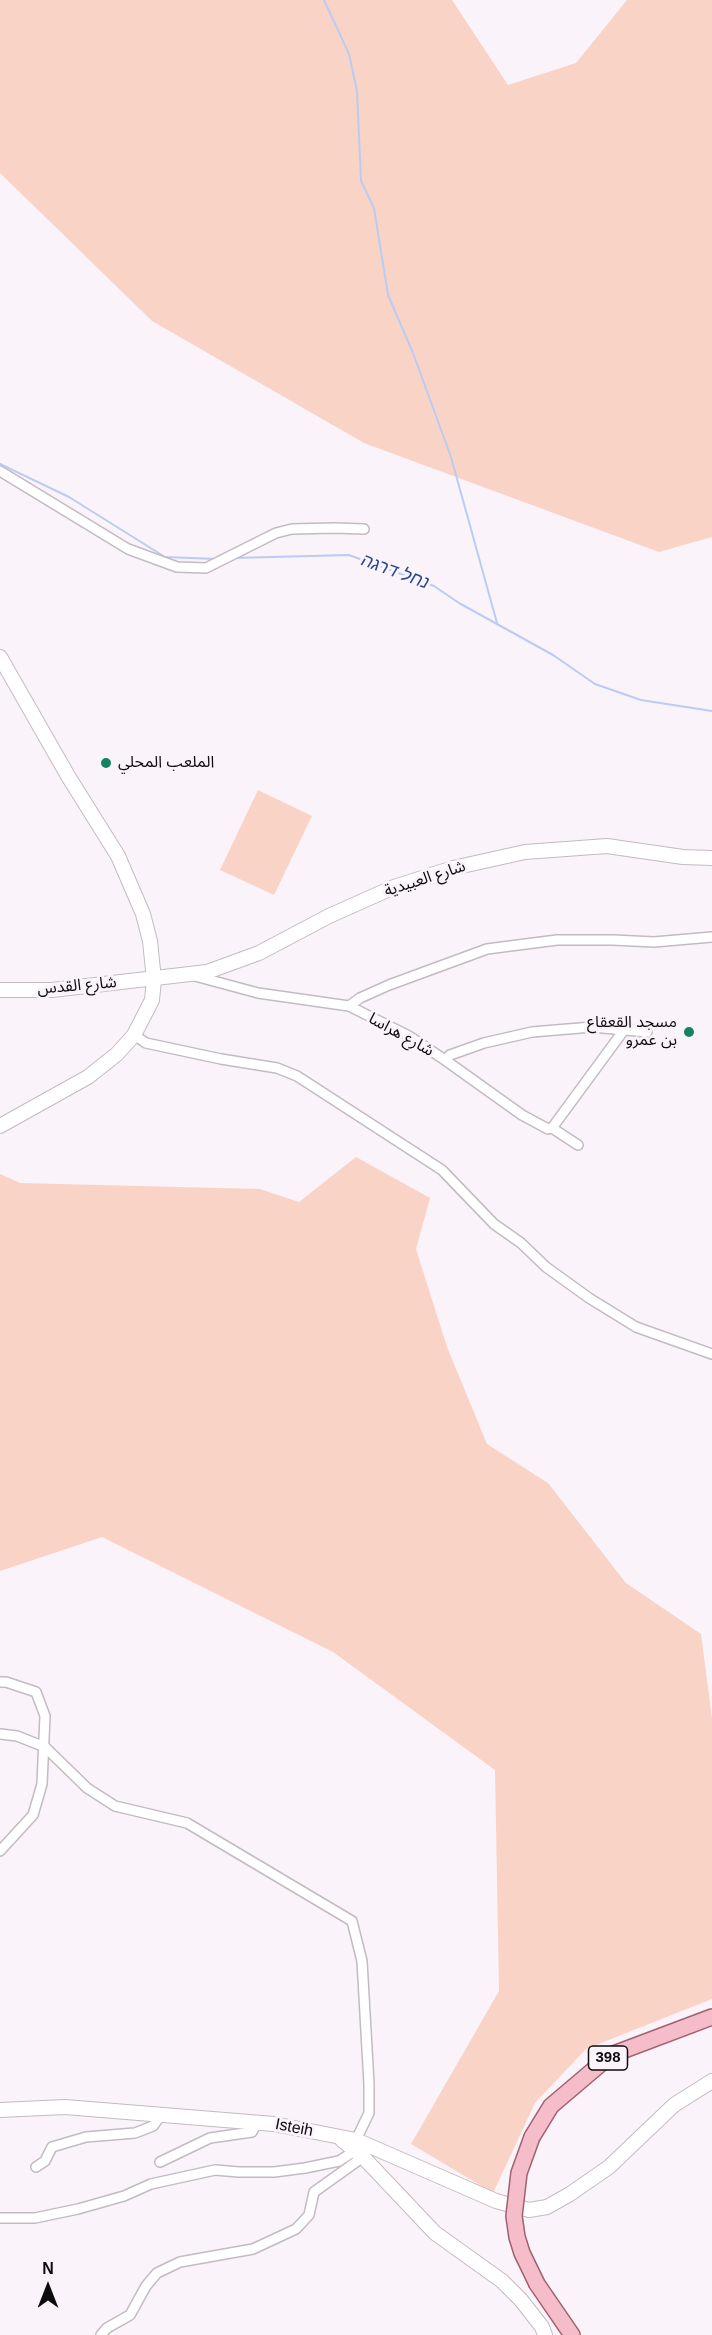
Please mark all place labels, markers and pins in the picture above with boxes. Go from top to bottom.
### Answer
place label: الملعب المحلي [118,753,214,773]
marker: الملعب المحلي [99,756,113,770]
place label: مسجد القعقاع بن عمرو [587,1013,677,1051]
marker: مسجد القعقاع بن عمرو [682,1025,696,1039]

